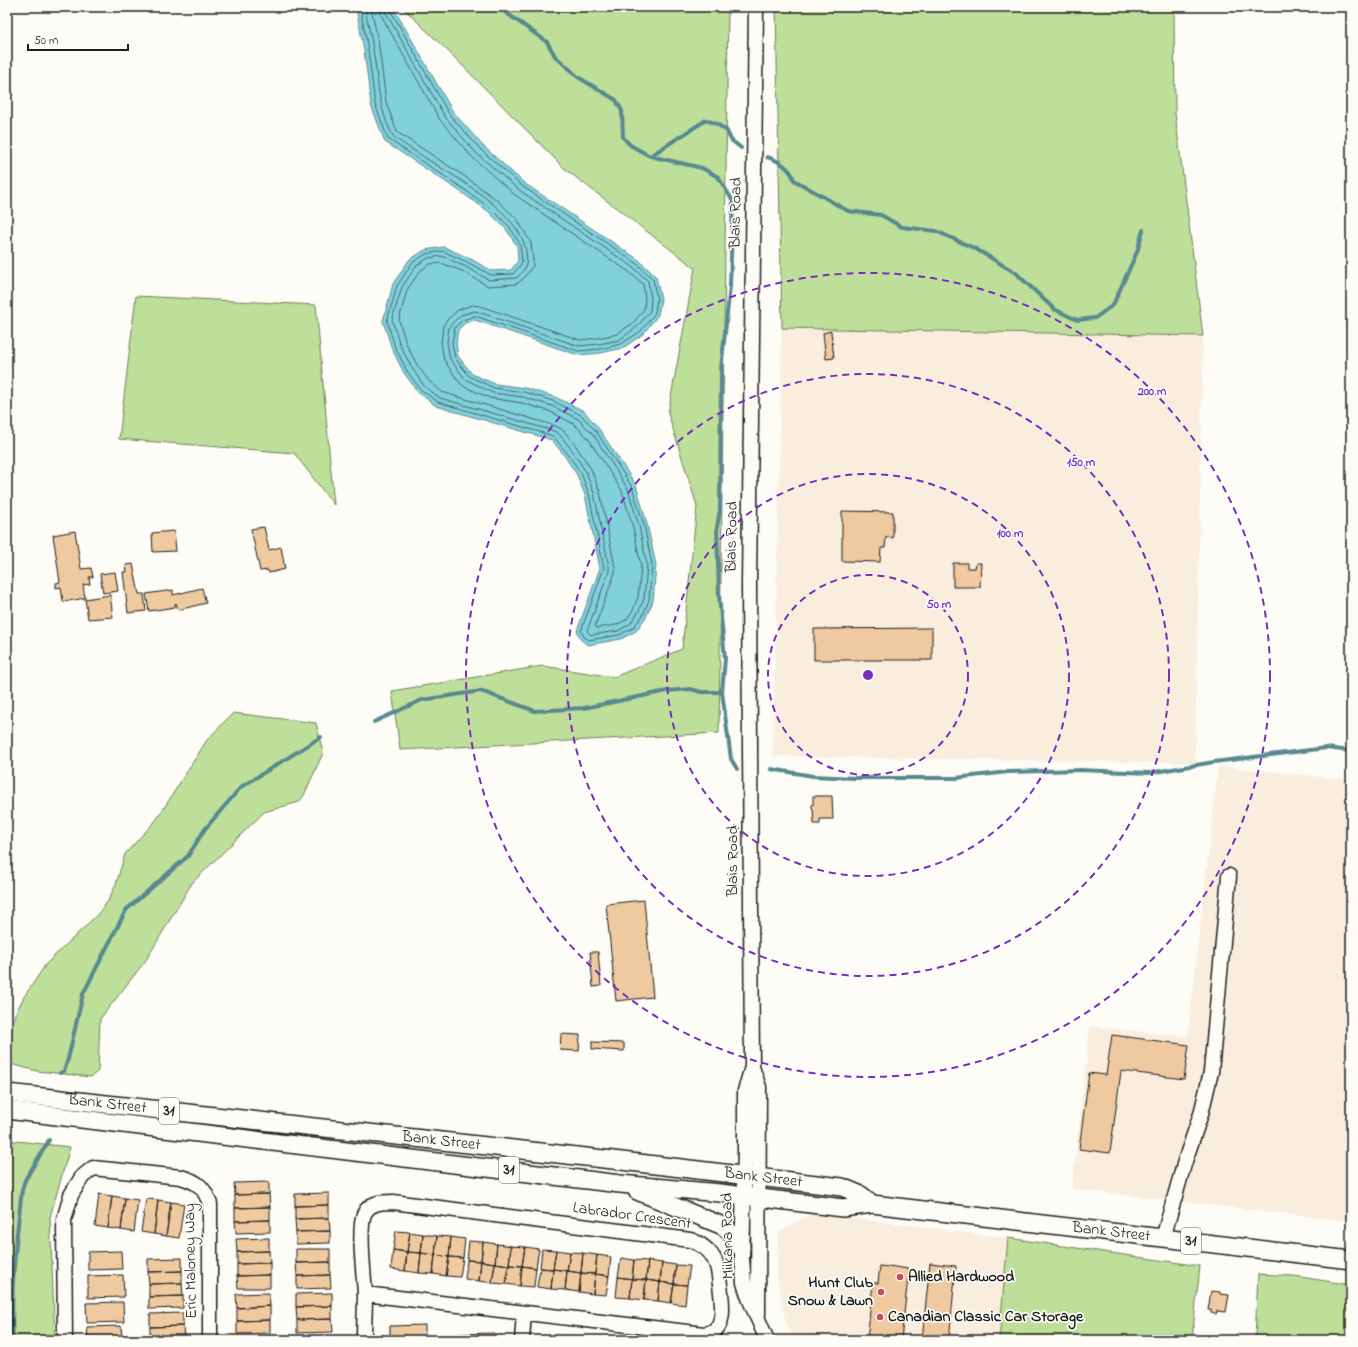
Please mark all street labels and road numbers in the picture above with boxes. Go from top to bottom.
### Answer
street label: Blais Road [723,177,749,250]
street label: Blais Road [719,501,745,574]
street label: Blais Road [721,826,745,897]
street label: Bank Street [66,1088,148,1120]
road number: 31 [159,1098,179,1124]
street label: Bank Street [400,1125,482,1157]
road number: 31 [499,1157,519,1183]
street label: Bank Street [722,1161,804,1194]
street label: Miikana Road [715,1193,741,1279]
street label: Labrador Crescent [571,1196,693,1236]
street label: Eric Maloney Way [178,1203,204,1319]
street label: Bank Street [1070,1215,1152,1249]
road number: 31 [1181,1228,1201,1254]

